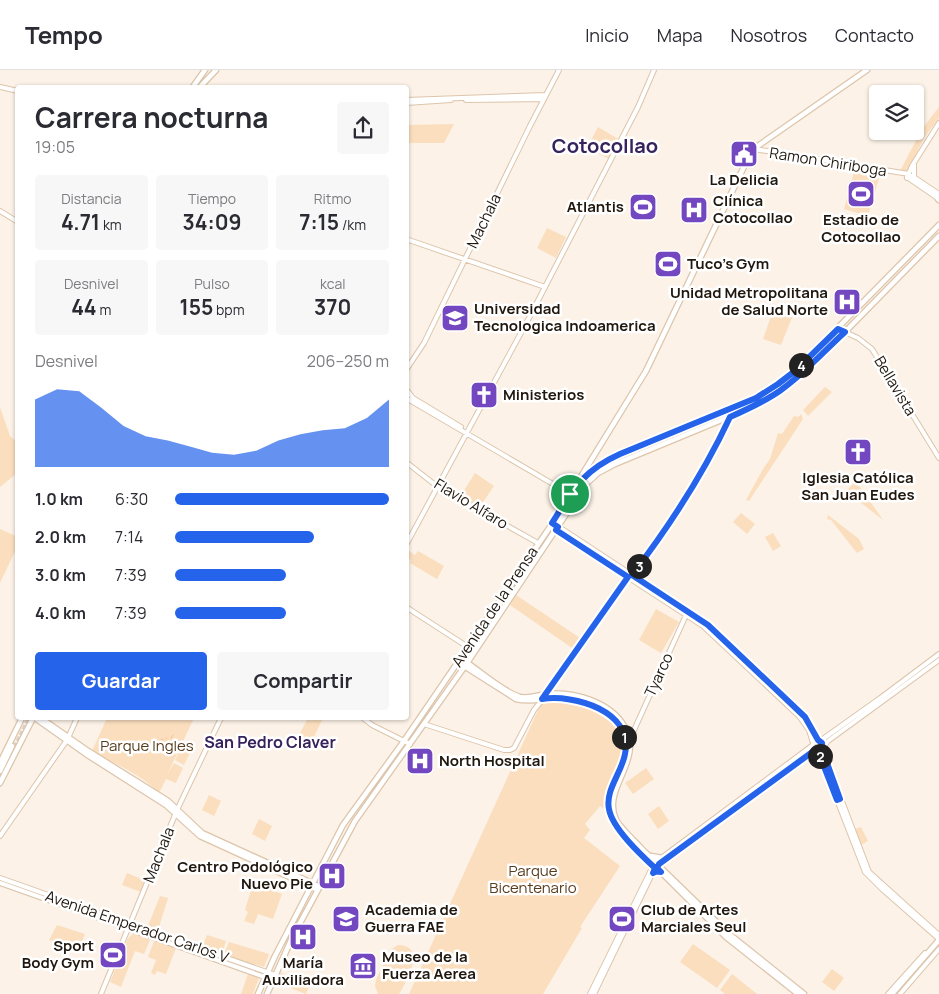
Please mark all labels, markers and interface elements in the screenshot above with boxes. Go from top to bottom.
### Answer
text: Tempo [25,18,103,51]
text: Inicio [585,23,629,47]
text: Mapa [657,23,703,47]
text: Nosotros [731,23,807,47]
text: Contacto [835,23,914,47]
map controls [869,85,924,140]
button: layers [869,85,924,140]
text: Carrera nocturna [35,98,268,136]
button: share [337,102,389,154]
district label: Cotocollao [552,132,658,159]
text: 19:05 [35,136,75,158]
public building icon: La Delicia [729,139,759,169]
street label: Ramon Chiriboga [768,142,888,181]
place label: La Delicia [710,169,778,190]
sports icon: Estadio de Cotocollao [846,179,876,209]
text: Distancia [61,189,121,208]
text: Tiempo [188,189,236,208]
text: Ritmo [314,189,352,208]
street label: Machala [461,190,506,252]
place label: Clínica Cotocollao [713,190,793,228]
sports icon: Atlantis [628,192,658,222]
hospital icon: Clínica Cotocollao [679,195,709,225]
place label: Atlantis [567,196,624,217]
text: 4.71 [61,208,100,236]
text: 34:09 [182,208,242,236]
text: 7:15 [299,208,339,236]
place label: Estadio de Cotocollao [821,209,901,247]
text: km [100,215,122,234]
text: /km [339,215,366,234]
sports icon: Tuco's Gym [653,249,683,279]
place label: Tuco's Gym [687,253,769,274]
text: Desnivel [64,274,119,293]
text: Pulso [194,274,230,293]
text: kcal [320,274,345,293]
place label: Unidad Metropolitana de Salud Norte [670,282,828,320]
hospital icon: Unidad Metropolitana de Salud Norte [832,287,862,317]
text: 44 [71,293,97,321]
text: 155 [179,293,213,321]
text: 370 [314,293,351,321]
place label: Universidad Tecnologica Indoamerica [474,298,656,336]
text: m [97,300,111,319]
text: bpm [213,300,245,319]
school or university icon: Universidad Tecnologica Indoamerica [440,303,470,333]
text: Desnivel [35,350,98,372]
text: 206–250 m [307,350,389,372]
pin: 4 [788,352,814,378]
street label: Bellavista [869,352,922,420]
text: 4 [797,356,806,375]
church icon: Ministerios [469,380,499,410]
place label: Ministerios [503,384,584,405]
church icon: Iglesia Católica San Juan Eudes [843,437,873,467]
place label: Iglesia Católica San Juan Eudes [801,467,915,505]
street label: Flavio Alfaro [430,473,512,534]
pin [549,473,591,515]
icon: arrive [556,480,584,508]
text: 1.0 km [35,488,83,510]
text: 6:30 [115,488,148,510]
text: 2.0 km [35,526,86,548]
text: 7:14 [115,526,144,548]
street label: Avenida de la Prensa [446,542,543,671]
pin: 3 [626,554,652,578]
text: 3 [635,557,644,576]
text: 3.0 km [35,564,86,586]
text: 7:39 [115,564,147,586]
text: 4.0 km [35,602,86,624]
text: 7:39 [115,602,147,624]
street label: Tyarco [639,649,678,700]
button: Guardar [35,652,207,710]
button: Compartir [217,652,389,710]
pin: 1 [612,724,636,750]
text: 1 [621,728,628,747]
district label: San Pedro Claver [204,731,336,753]
park label: Parque Ingles [100,735,194,756]
pin: 2 [808,744,832,768]
hospital icon: North Hospital [405,746,435,776]
text: 2 [816,747,825,766]
place label: North Hospital [439,750,545,771]
street label: Machala [138,824,179,886]
place label: Centro Podológico Nuevo Pie [177,856,313,894]
park label: Parque Bicentenario [489,860,577,898]
hospital icon: Centro Podológico Nuevo Pie [317,861,347,891]
street label: Avenida Emperador Carlos V [43,885,232,968]
place label: Academia de Guerra FAE [365,899,458,937]
place label: Club de Artes Marciales Seul [641,899,746,937]
school or university icon: Academia de Guerra FAE [331,904,361,934]
sports icon: Club de Artes Marciales Seul [607,904,637,934]
hospital icon: María Auxiliadora [288,922,318,952]
place label: Sport Body Gym [22,935,94,973]
sports icon: Sport Body Gym [98,940,128,970]
place label: Museo de la Fuerza Aerea [382,946,476,984]
museum icon: Museo de la Fuerza Aerea [348,951,378,981]
place label: María Auxiliadora [262,952,344,990]

